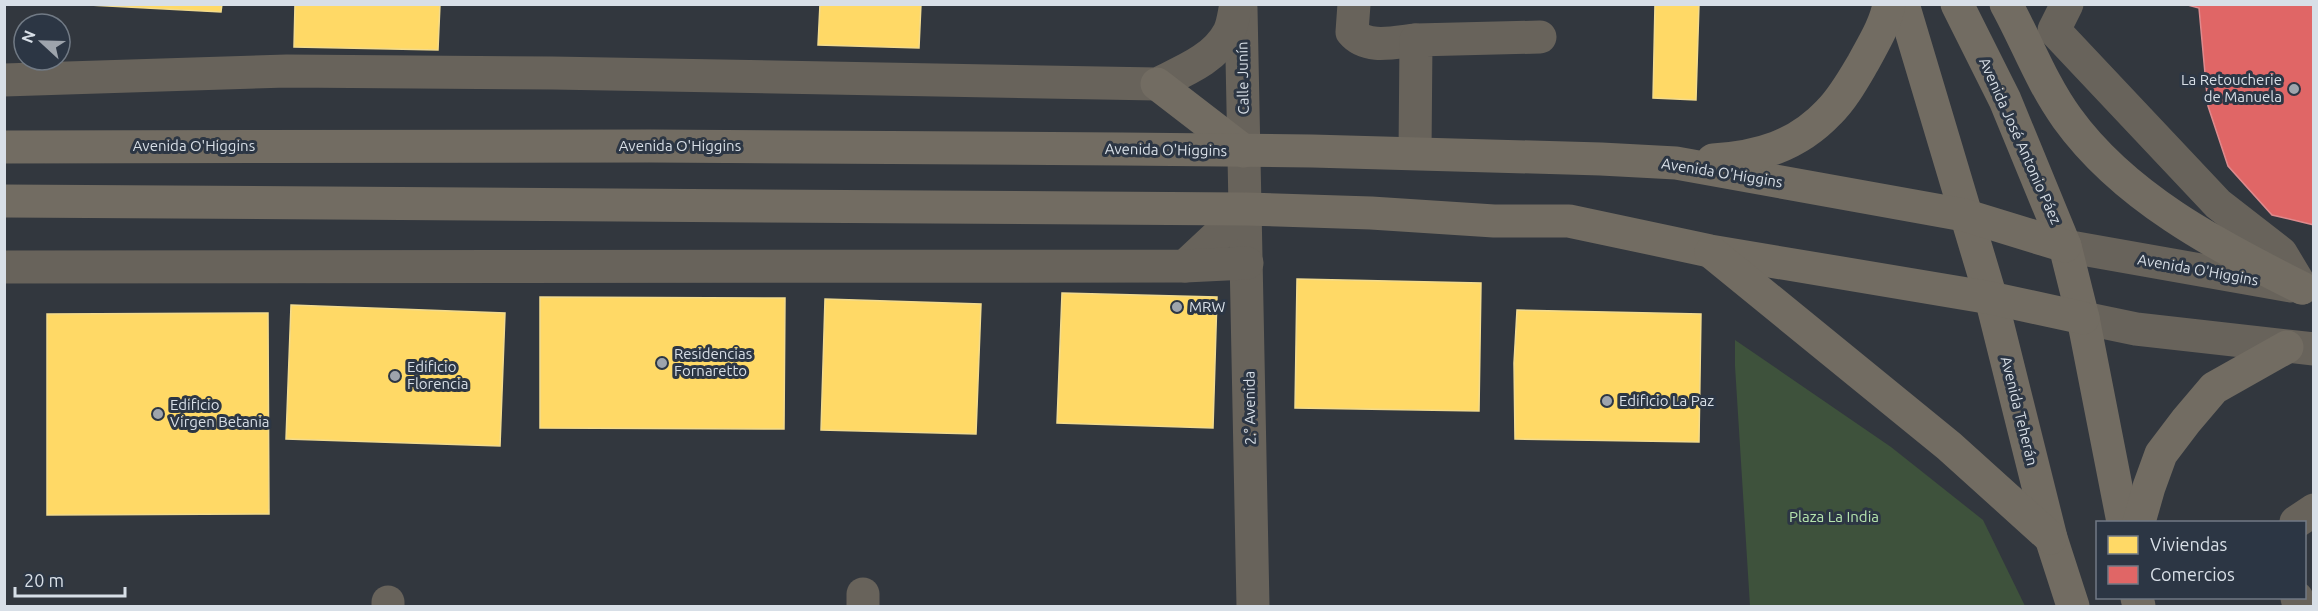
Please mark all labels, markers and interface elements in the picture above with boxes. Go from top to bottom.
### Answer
north arrow [12,12,72,72]
text: N [18,27,39,45]
street label: Calle Junín [1233,41,1252,115]
street label: Avenida José Antonio Páez [1976,55,2065,227]
place label: La Retoucherie de Manuela [2181,71,2282,105]
marker: La Retoucherie de Manuela [2287,82,2301,96]
street label: Avenida O'Higgins [133,137,255,154]
street label: Avenida O'Higgins [619,137,741,154]
street label: Avenida O'Higgins [1105,140,1227,159]
street label: Avenida O'Higgins [1660,155,1784,190]
street label: Avenida O'Higgins [2136,251,2260,289]
place label: MRW [1189,298,1225,315]
marker: MRW [1170,300,1184,314]
place label: Residencias Fornaretto [674,345,752,379]
street label: Avenida Teherán [1998,355,2041,467]
marker: Residencias Fornaretto [655,356,669,370]
place label: Edificio Florencia [407,358,468,392]
marker: Edificio Florencia [388,369,402,383]
street label: 2.° Avenida [1240,371,1259,445]
place label: Edificio La Paz [1619,392,1714,409]
marker: Edificio La Paz [1600,394,1614,408]
place label: Edificio Virgen Betania [170,396,270,430]
marker: Edificio Virgen Betania [151,407,165,421]
park label: Plaza La India [1789,508,1879,525]
legend [2096,521,2306,599]
text: Viviendas [2150,534,2227,554]
scale bar [15,560,124,598]
text: Comercios [2150,564,2235,584]
text: 20 m [24,570,64,590]

